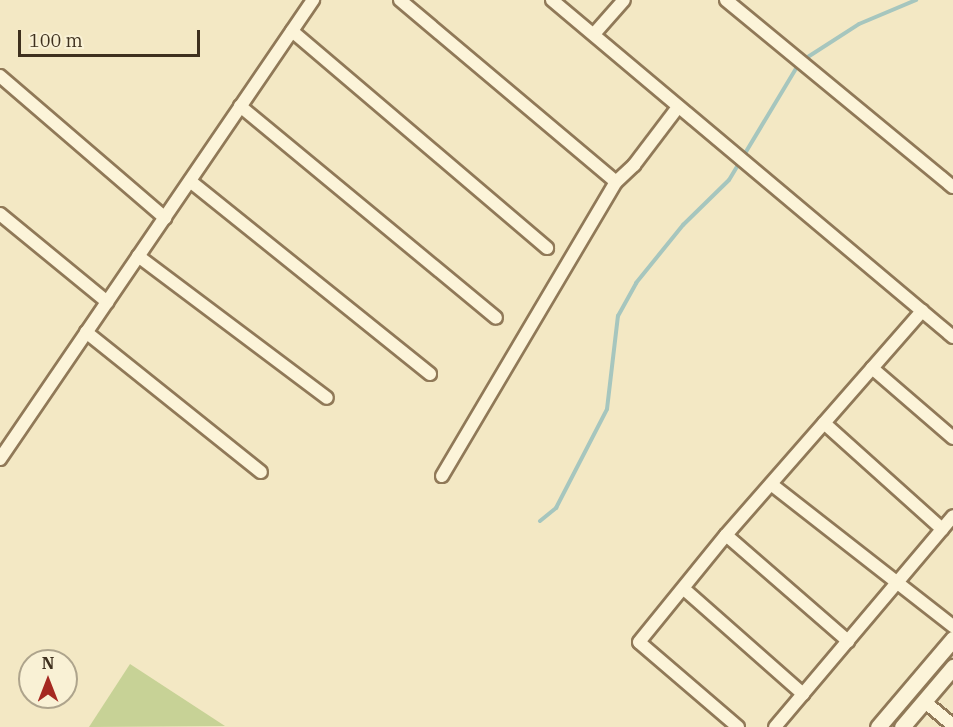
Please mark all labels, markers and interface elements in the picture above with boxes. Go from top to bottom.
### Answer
scale bar [21,18,202,56]
text: 100 m [29,29,83,52]
north arrow [18,649,78,709]
text: N [42,653,54,673]

